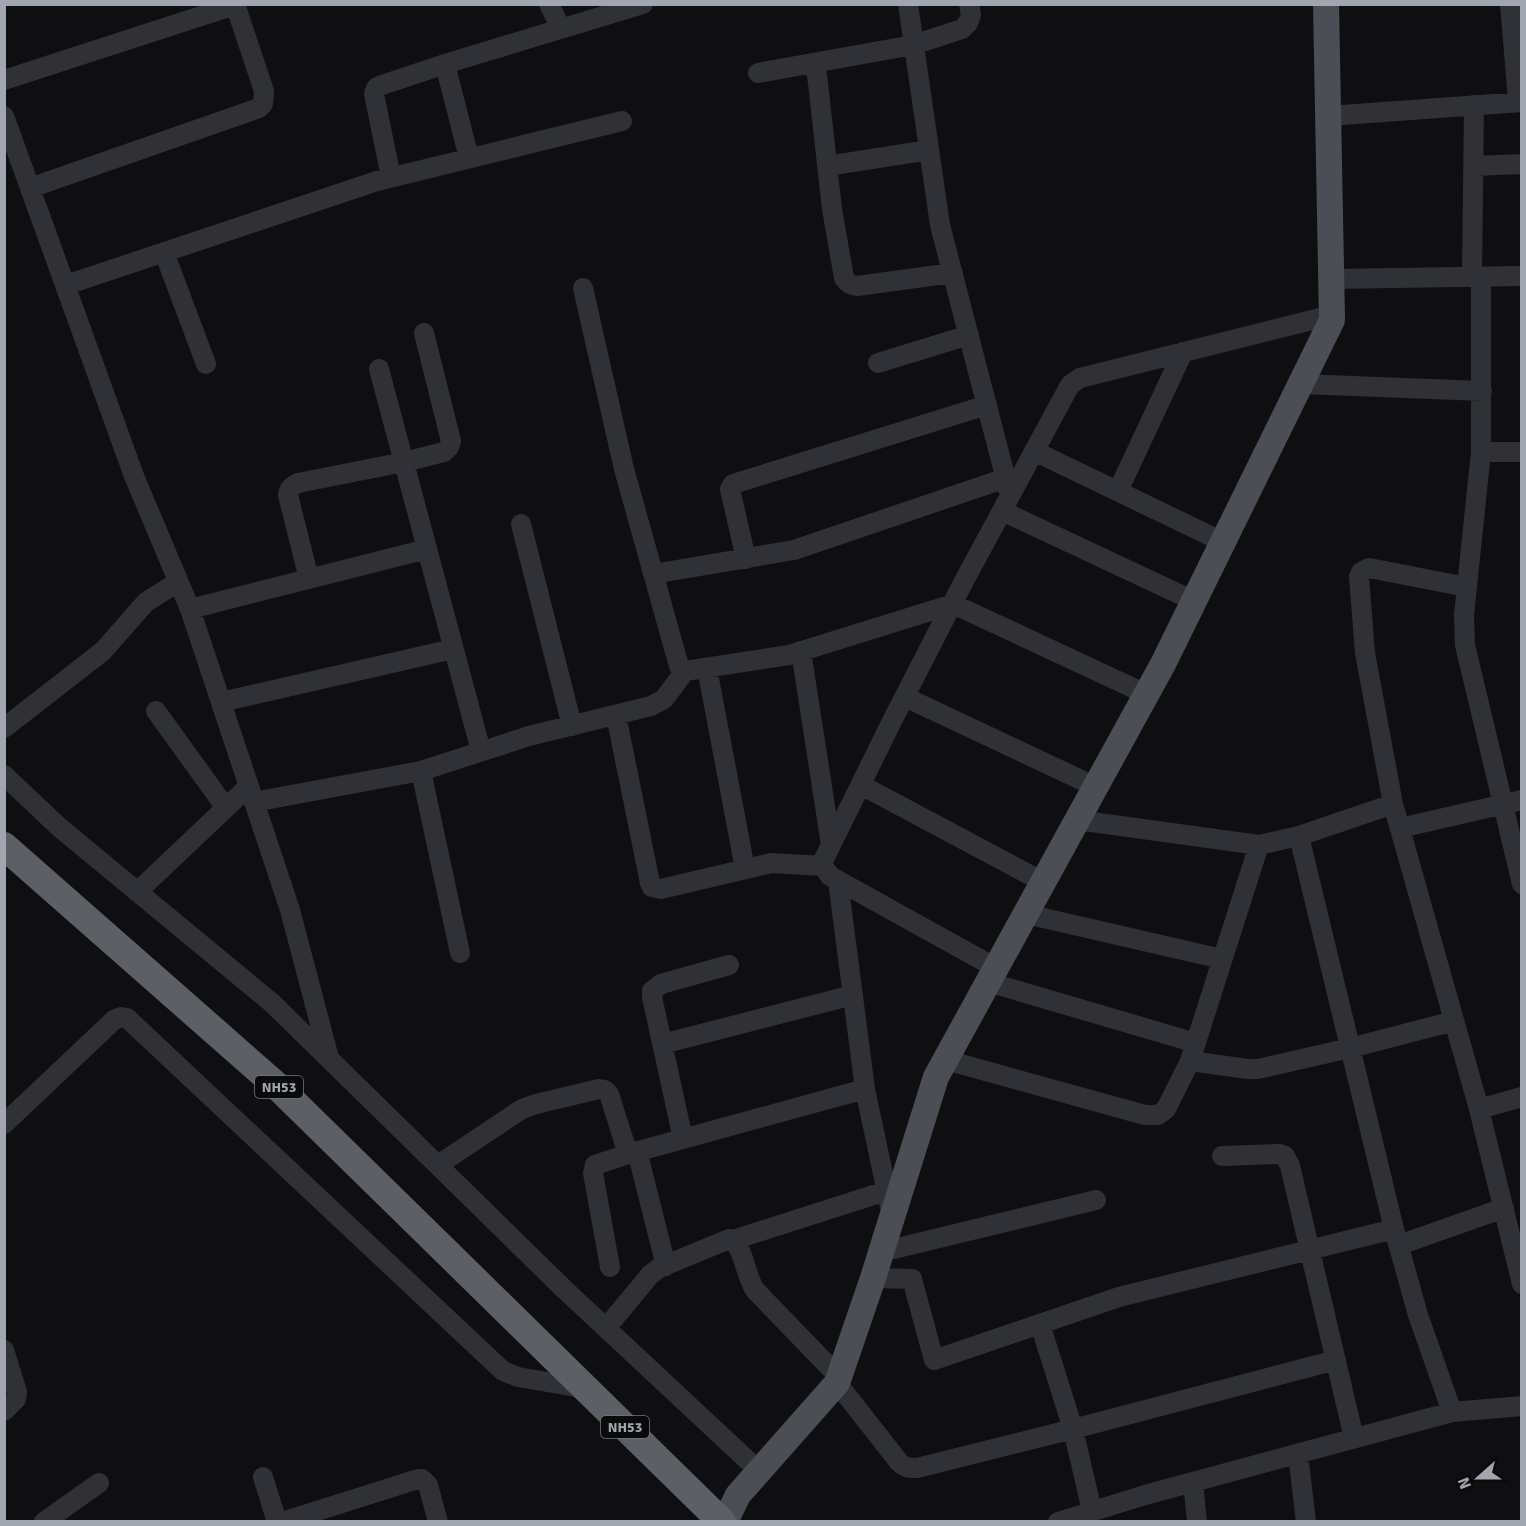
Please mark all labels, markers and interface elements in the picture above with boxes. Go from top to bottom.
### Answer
road number: NH53 [255,1076,303,1098]
road number: NH53 [601,1416,649,1438]
north arrow [1448,1448,1508,1508]
text: N [1454,1474,1476,1492]

